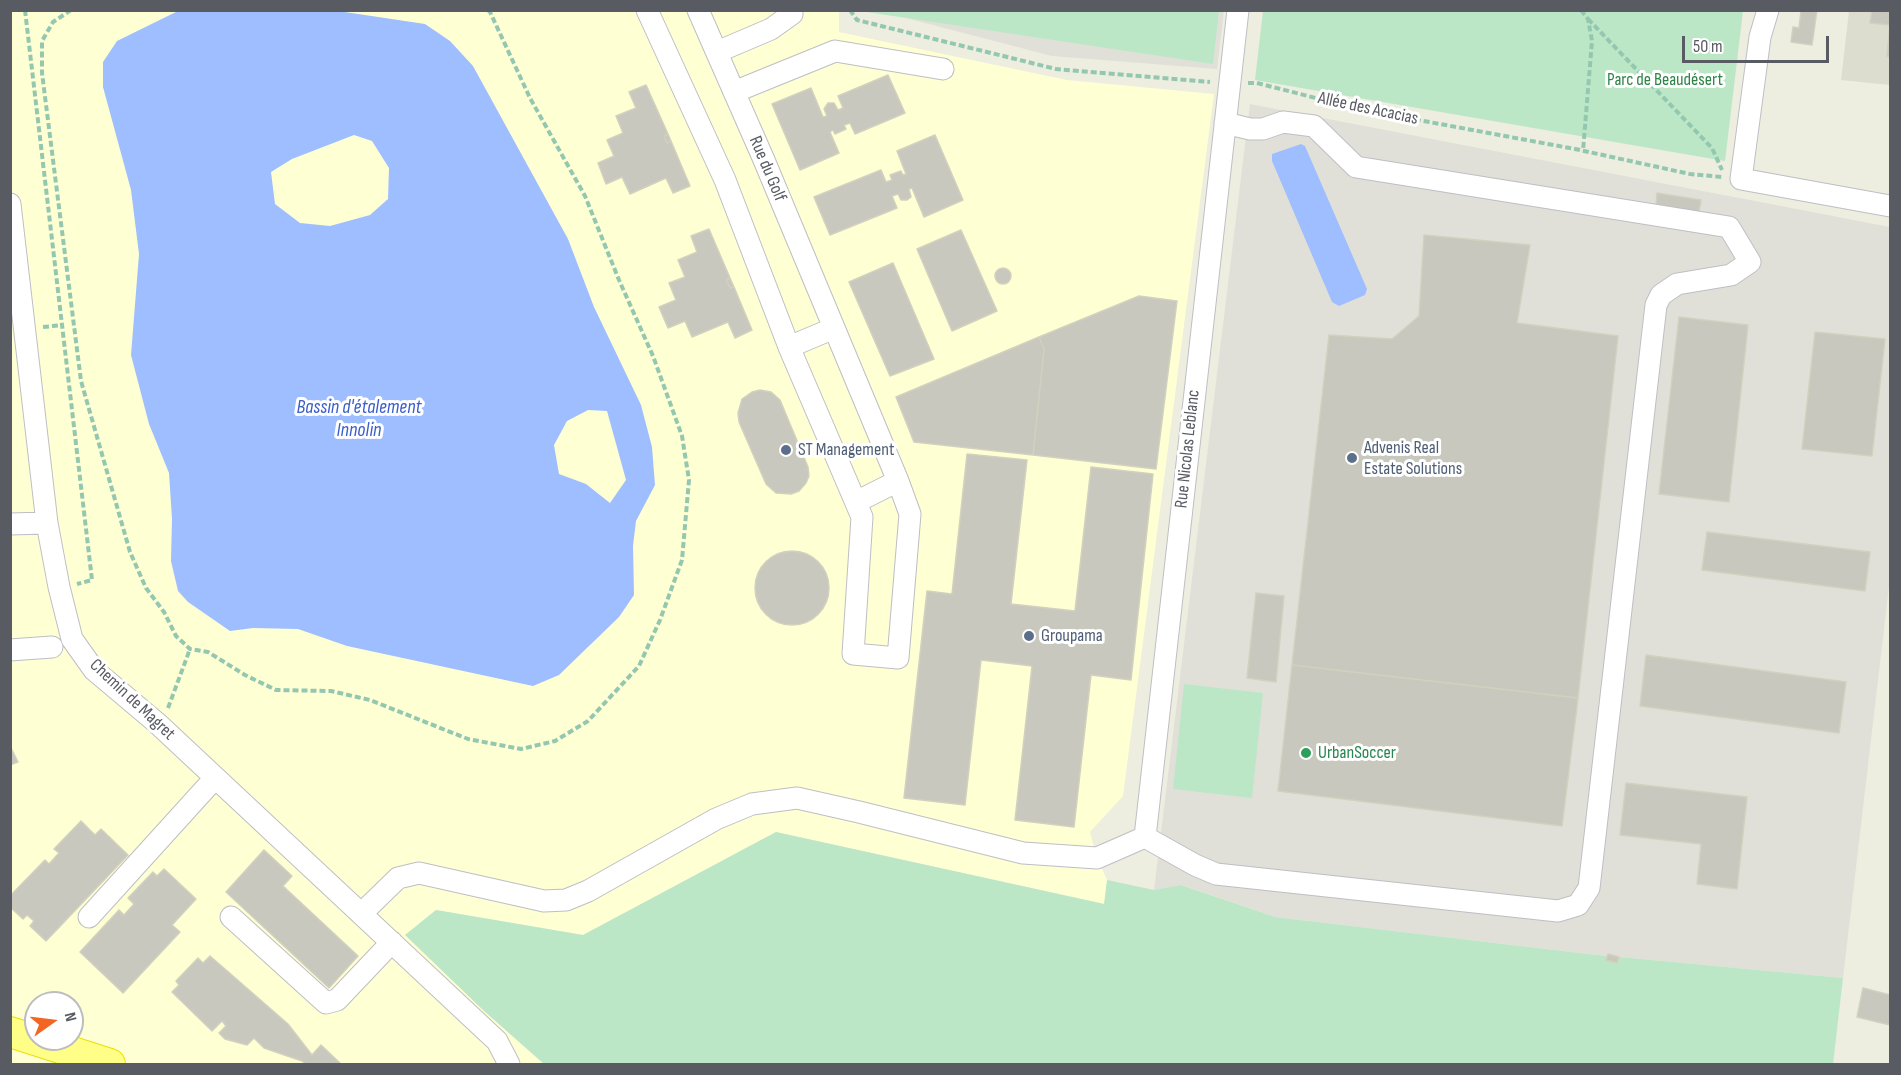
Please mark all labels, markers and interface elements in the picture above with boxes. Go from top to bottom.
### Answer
scale bar [1685,24,1832,62]
text: 50 m [1693,36,1723,57]
park label: Parc de Beaudésert [1607,69,1723,91]
street label: Allée des Acacias [1316,88,1420,130]
street label: Rue du Golf [744,133,790,205]
street label: Rue Nicolas Leblanc [1171,389,1205,509]
water label: Bassin d'étalement Innolin [296,396,422,443]
place label: Advenis Real Estate Solutions [1364,437,1462,480]
place label: ST Management [798,439,894,461]
marker: ST Management [779,443,793,457]
marker: Advenis Real Estate Solutions [1345,451,1359,465]
place label: Groupama [1041,625,1103,647]
marker: Groupama [1022,629,1036,643]
street label: Chemin de Magret [85,655,179,745]
place label: UrbanSoccer [1318,742,1396,764]
marker: UrbanSoccer [1299,746,1313,760]
north arrow [24,991,84,1051]
text: N [60,1011,80,1023]

